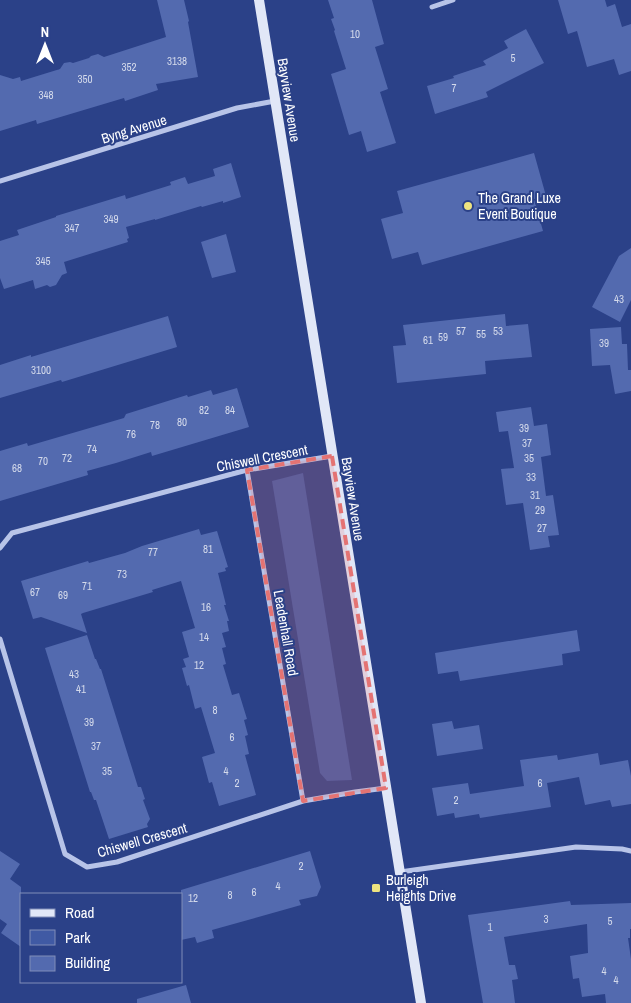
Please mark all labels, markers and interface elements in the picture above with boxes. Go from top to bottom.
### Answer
north arrow [20,20,70,70]
text: N [41,23,49,41]
house number: 10 [350,27,360,41]
house number: 5 [510,51,516,65]
house number: 3138 [167,54,187,68]
street label: Bayview Avenue [273,57,305,143]
house number: 352 [121,60,137,74]
house number: 350 [77,72,93,86]
house number: 7 [451,81,457,95]
house number: 348 [38,88,54,102]
street label: Byng Avenue [99,111,169,147]
place label: The Grand Luxe Event Boutique [478,189,561,223]
marker: The Grand Luxe Event Boutique [462,200,474,212]
house number: 349 [103,212,119,226]
house number: 347 [64,221,80,235]
house number: 345 [35,254,51,268]
house number: 43 [614,292,624,306]
house number: 57 [456,324,466,338]
house number: 53 [493,324,503,338]
house number: 55 [476,327,486,341]
house number: 59 [438,330,448,344]
house number: 61 [423,333,433,347]
house number: 39 [599,336,609,350]
house number: 3100 [31,363,51,377]
house number: 82 [199,403,209,417]
house number: 84 [225,403,235,417]
house number: 80 [177,415,187,429]
house number: 78 [150,418,160,432]
house number: 39 [519,421,529,435]
house number: 76 [126,427,136,441]
house number: 37 [522,436,532,450]
street label: Chiswell Crescent [215,440,309,476]
house number: 74 [87,442,97,456]
house number: 72 [62,451,72,465]
house number: 35 [524,451,534,465]
house number: 70 [38,454,48,468]
street label: Bayview Avenue [337,456,369,542]
house number: 68 [12,461,22,475]
house number: 33 [526,470,536,484]
house number: 31 [530,488,540,502]
house number: 29 [535,503,545,517]
house number: 27 [537,521,547,535]
house number: 81 [203,542,213,556]
house number: 77 [148,545,158,559]
house number: 73 [117,567,127,581]
house number: 71 [82,579,92,593]
house number: 67 [30,585,40,599]
house number: 69 [58,588,68,602]
street label: Leadenhall Road [270,589,302,677]
house number: 16 [201,600,211,614]
house number: 14 [199,630,209,644]
house number: 12 [194,658,204,672]
house number: 43 [69,667,79,681]
house number: 41 [76,682,86,696]
house number: 8 [212,703,218,717]
house number: 39 [84,715,94,729]
house number: 6 [229,730,235,744]
house number: 37 [91,739,101,753]
house number: 35 [102,764,112,778]
house number: 4 [223,764,229,778]
house number: 2 [234,776,240,790]
house number: 6 [537,776,543,790]
house number: 2 [453,793,459,807]
street label: Chiswell Crescent [95,819,189,861]
house number: 2 [298,859,304,873]
place label: Burleigh Heights Drive [386,871,456,905]
house number: 4 [275,879,281,893]
marker: Burleigh Heights Drive [370,882,382,894]
house number: 6 [251,885,257,899]
house number: 8 [227,888,233,902]
house number: 12 [188,891,198,905]
legend [20,893,182,983]
text: Road [65,902,94,923]
house number: 3 [543,912,549,926]
house number: 5 [607,914,613,928]
house number: 1 [487,920,493,934]
text: Park [65,927,91,948]
text: Building [65,952,110,973]
house number: 4 [601,964,607,978]
house number: 4 [613,973,619,987]

